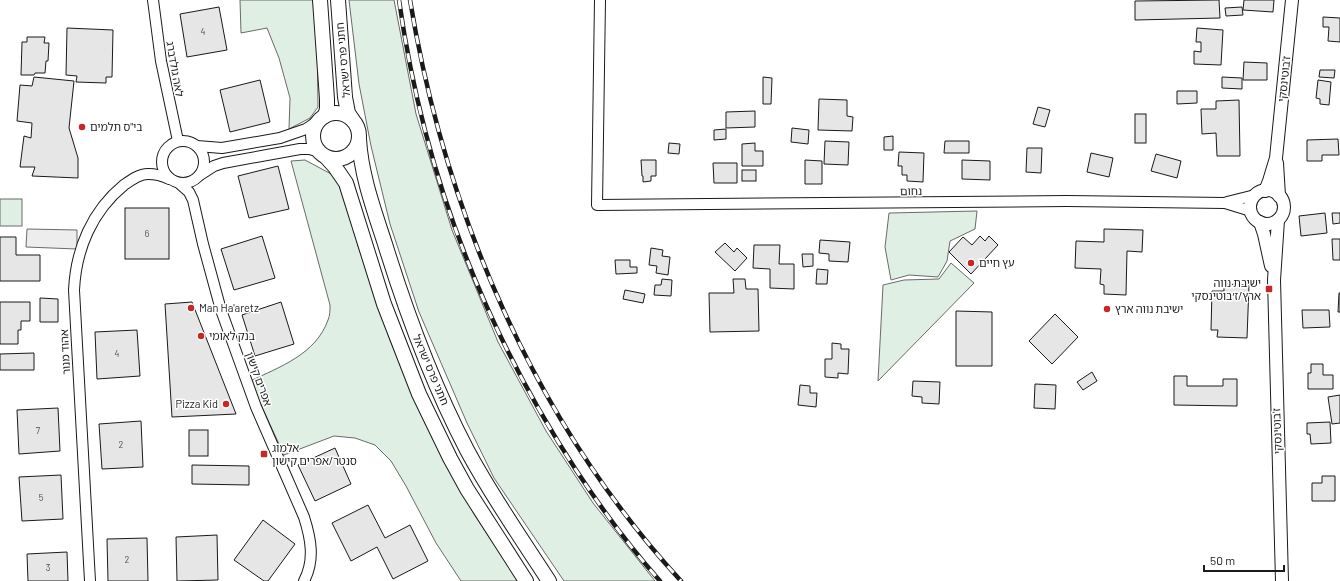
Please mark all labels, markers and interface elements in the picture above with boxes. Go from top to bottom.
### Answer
street label: חתני פרס ישראל [333,22,352,98]
house number: 4 [201,26,206,37]
street label: לאה גולדברג [164,40,187,98]
street label: ז'בוטינסקי [1275,55,1292,103]
place label: בי"ס תלמים [90,120,143,133]
marker: בי"ס תלמים [77,122,87,132]
street label: נחום [900,184,922,197]
house number: 6 [145,228,150,239]
place label: עץ חיים [979,256,1015,269]
marker: עץ חיים [966,258,976,268]
place label: ישיבת נווה ארץ/ז׳בוטינסקי [1191,276,1261,302]
marker: ישיבת נווה ארץ/ז׳בוטינסקי [1264,284,1274,294]
place label: Man Ha'aretz [199,301,259,314]
place label: ישיבת נווה ארץ [1115,302,1183,315]
marker: Man Ha'aretz [186,303,196,313]
marker: ישיבת נווה ארץ [1102,304,1112,314]
street label: אהוד מנור [57,329,72,375]
place label: בנק לאומי [209,329,255,342]
marker: בנק לאומי [196,331,206,341]
street label: חתני פרס ישראל [411,333,452,407]
house number: 4 [115,348,120,359]
street label: אפרים קישון [244,350,275,408]
place label: Pizza Kid [176,397,218,410]
marker: Pizza Kid [221,399,231,409]
street label: ז'בוטינסקי [1269,407,1284,454]
house number: 7 [36,425,41,436]
house number: 2 [119,439,124,450]
place label: אלמוג סנטר/אפרים קישון [272,441,357,467]
marker: אלמוג סנטר/אפרים קישון [259,449,269,459]
house number: 5 [39,492,44,503]
scale bar [1204,547,1284,573]
text: 50 m [1210,553,1235,567]
house number: 2 [125,554,130,565]
house number: 3 [46,562,51,573]

